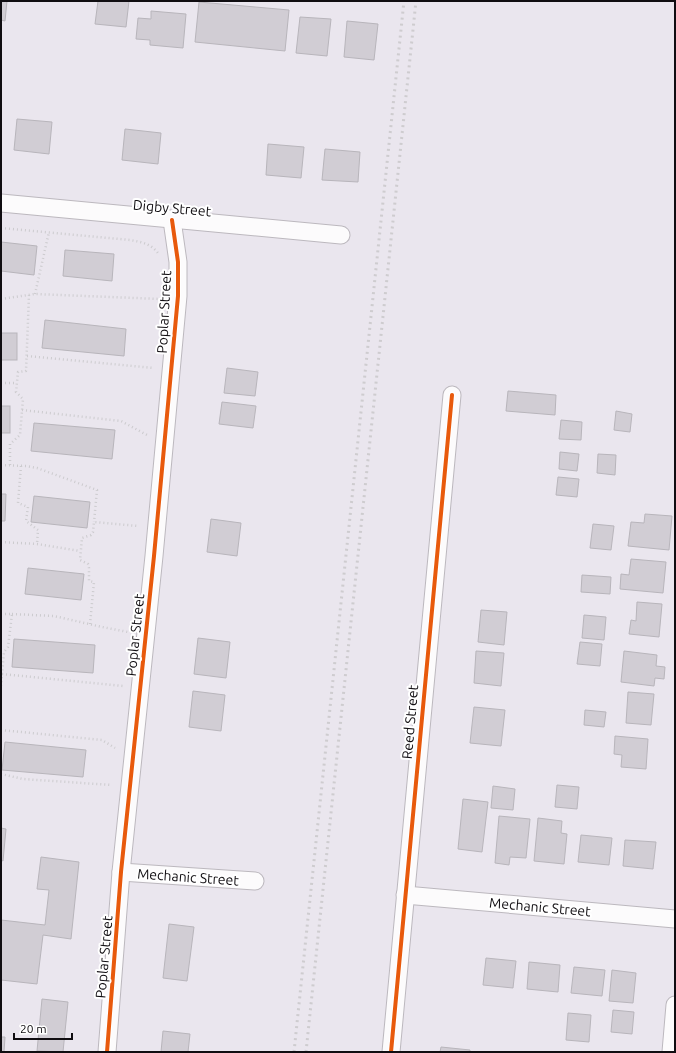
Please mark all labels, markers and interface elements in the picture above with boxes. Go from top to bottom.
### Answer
street label: Digby Street [132,197,212,219]
street label: Poplar Street [154,270,174,354]
street label: Poplar Street [123,592,147,677]
street label: Reed Street [399,684,421,760]
street label: Mechanic Street [137,865,240,889]
street label: Mechanic Street [489,895,592,919]
street label: Poplar Street [92,914,116,999]
scale bar [14,1015,72,1041]
text: 20 m [20,1022,47,1035]

